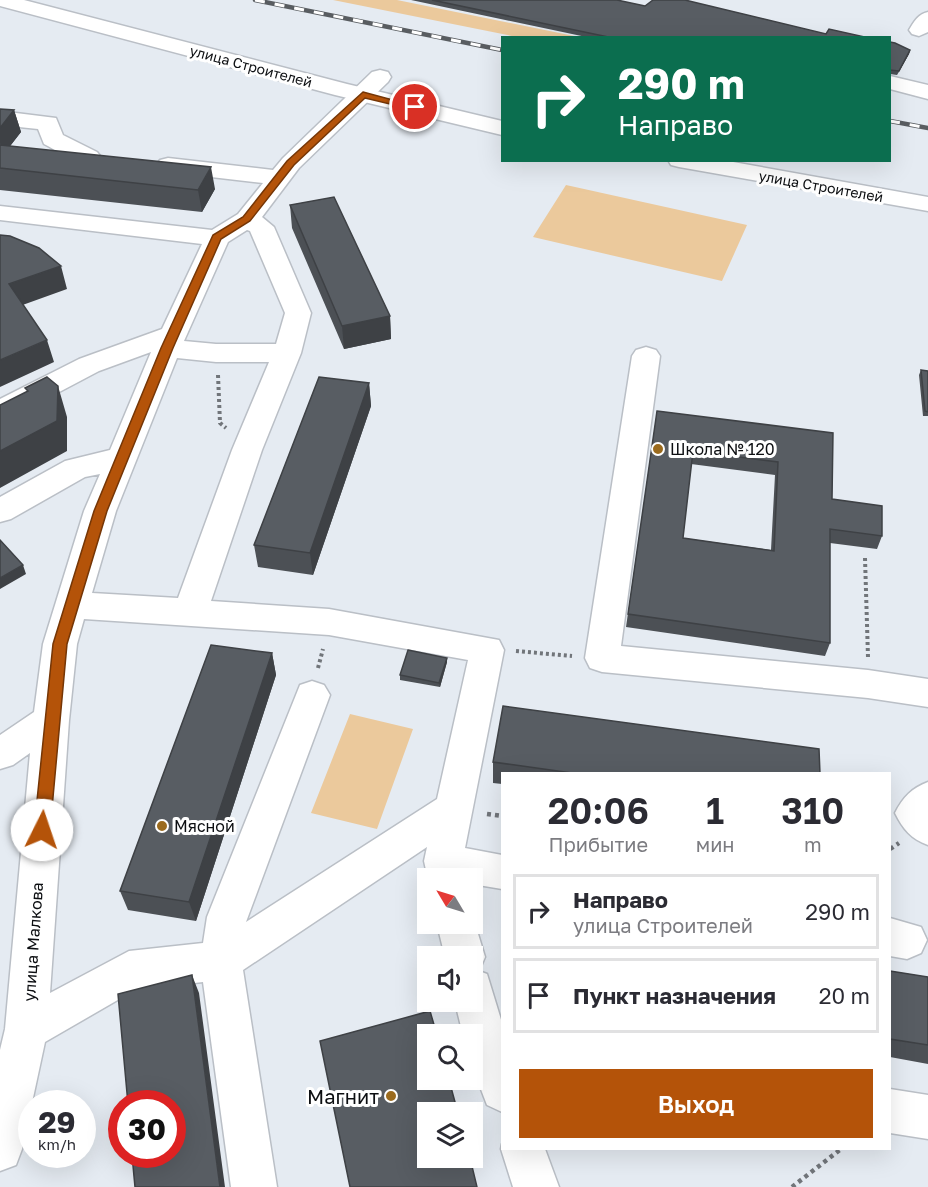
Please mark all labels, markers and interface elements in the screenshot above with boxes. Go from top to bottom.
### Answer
street label: улица Строителей [188,41,314,91]
text: 290 m [618,58,745,108]
icon: right [519,60,597,138]
pin [389,81,440,132]
icon: arrive [398,90,431,123]
text: Направо [618,109,733,141]
street label: улица Строителей [757,167,885,205]
place label: Школа № 120 [670,439,775,459]
marker: Школа № 120 [651,442,665,456]
text: 20:06 [548,789,649,832]
text: 1 [706,789,724,832]
text: 310 [781,789,844,832]
position arrow [10,798,74,862]
place label: Мясной [174,816,235,836]
marker: Мясной [155,819,169,833]
text: Прибытие [549,832,648,856]
text: мин [696,832,735,856]
text: m [804,832,822,856]
north arrow [417,868,483,934]
map controls [417,868,483,1168]
street label: улица Малкова [19,882,47,1002]
text: Направо [573,886,668,913]
icon: right [522,895,555,928]
text: 290 m [805,898,870,925]
text: улица Строителей [573,913,753,937]
button: sound [417,946,483,1012]
icon: arrive [522,979,555,1012]
text: Пункт назначения [573,982,776,1009]
text: 20 m [819,982,870,1009]
button: search [417,1024,483,1090]
button: Выход [519,1069,873,1138]
place label: Магнит [307,1084,379,1108]
marker: Магнит [384,1089,398,1103]
speed limit sign: 30 [108,1090,186,1168]
button: layers [417,1102,483,1168]
text: 29 [38,1104,76,1140]
text: km/h [38,1135,76,1153]

